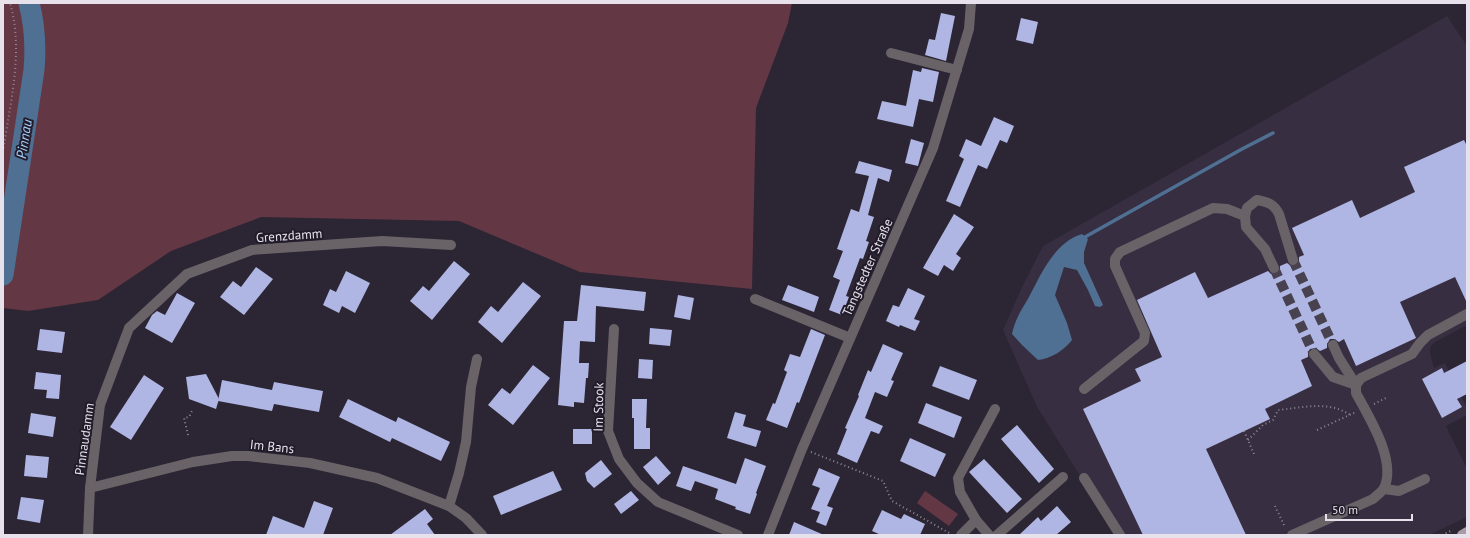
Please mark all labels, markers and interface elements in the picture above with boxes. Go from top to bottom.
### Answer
water label: Pinnau [12,118,36,160]
street label: Tangstedter Straße [838,216,897,319]
street label: Grenzdamm [255,225,323,246]
street label: Im Stook [590,382,607,432]
street label: Pinnaudamm [71,402,98,476]
street label: Im Bans [249,436,295,457]
scale bar [1326,496,1412,522]
text: 50 m [1332,502,1358,517]

